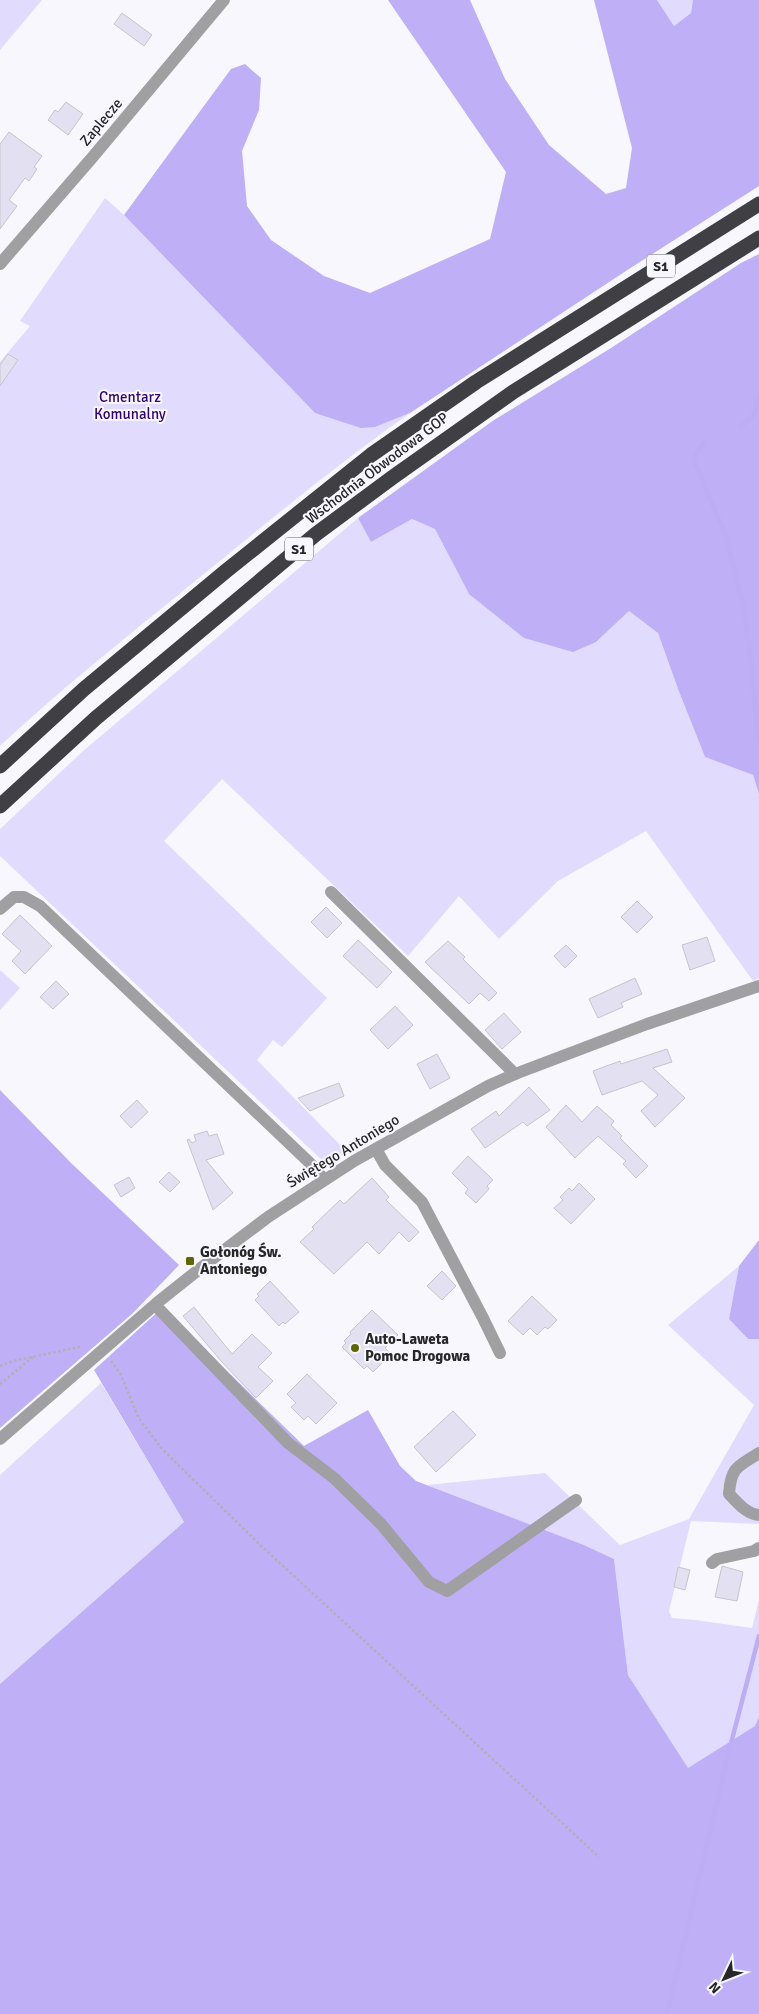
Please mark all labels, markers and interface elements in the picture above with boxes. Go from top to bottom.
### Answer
street label: Zaplecze [76,95,126,149]
road number: S1 [647,255,675,278]
park label: Cmentarz Komunalny [94,388,166,423]
street label: Wschodnia Obwodowa GOP [302,408,452,528]
road number: S1 [285,538,313,560]
street label: Świętego Antoniego [283,1109,403,1192]
place label: Gołonóg Św. Antoniego [200,1242,282,1278]
marker: Gołonóg Św. Antoniego [184,1255,196,1267]
place label: Auto-Laweta Pomoc Drogowa [365,1330,470,1365]
marker: Auto-Laweta Pomoc Drogowa [349,1342,361,1354]
north arrow [699,1954,749,2004]
text: N [705,1978,724,1997]

